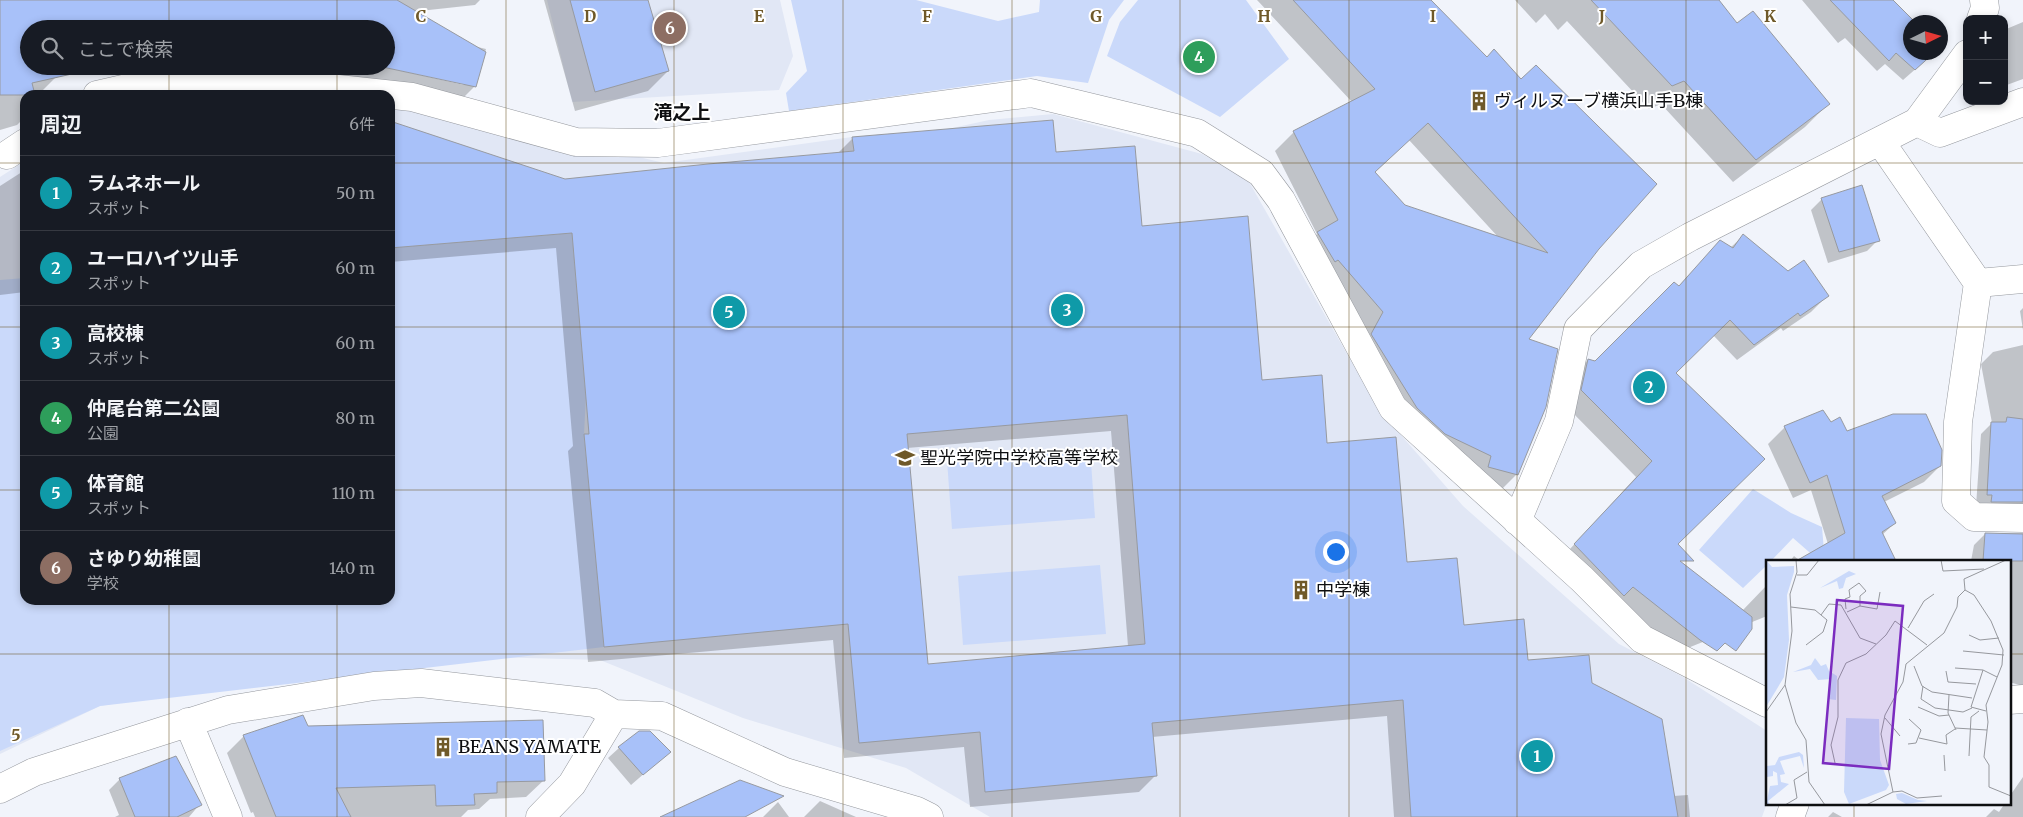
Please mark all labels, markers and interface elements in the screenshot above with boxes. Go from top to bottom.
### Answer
text: C [416,6,426,26]
text: D [584,6,596,26]
text: E [754,6,765,26]
text: F [922,6,932,26]
text: G [1090,6,1102,26]
text: H [1257,6,1271,26]
text: I [1430,6,1436,26]
text: J [1598,6,1605,26]
text: K [1764,6,1776,26]
pin: 6 [654,9,686,47]
north arrow [1903,15,1948,60]
map controls [1963,15,2008,105]
button: + [1963,15,2008,60]
search box [20,20,395,75]
icon: search [38,34,66,62]
text: ここで検索 [78,37,173,61]
pin: 4 [1183,38,1215,76]
button: − [1963,60,2008,105]
place label: ヴィルヌーブ横浜山手B棟 [1494,89,1703,112]
building icon: ヴィルヌーブ横浜山手B棟 [1468,90,1490,112]
district label: 滝之上 [653,100,711,124]
text: 周辺 [40,111,82,138]
text: 6件 [349,114,375,134]
text: ラムネホール [87,171,200,195]
text: 1 [52,183,60,203]
text: 50 m [336,183,375,203]
text: スポット [87,198,151,218]
text: ユーロハイツ山手 [87,246,239,270]
text: 2 [51,258,61,278]
text: 60 m [335,258,375,278]
text: スポット [87,273,151,293]
pin: 3 [1051,291,1083,329]
pin: 5 [713,293,745,331]
text: 高校棟 [87,321,144,345]
text: 3 [51,333,61,353]
text: 60 m [335,333,375,353]
text: スポット [87,348,151,368]
pin: 2 [1633,368,1665,406]
text: 仲尾台第二公園 [87,396,220,420]
text: 4 [51,408,61,428]
text: 80 m [336,408,375,428]
text: 公園 [87,423,119,443]
place label: 聖光学院中学校高等学校 [920,446,1118,469]
school or university icon: 聖光学院中学校高等学校 [894,447,916,469]
text: 体育館 [87,471,144,495]
text: 5 [51,483,61,503]
text: 110 m [332,483,375,503]
text: スポット [87,498,151,518]
your location [1323,539,1349,565]
text: さゆり幼稚園 [87,546,201,570]
text: 6 [51,558,61,578]
text: 140 m [329,558,375,578]
inset map [1766,560,2010,804]
text: 学校 [87,573,119,593]
place label: 中学棟 [1316,578,1370,601]
building icon: 中学棟 [1290,579,1312,601]
text: 5 [11,725,21,745]
place label: BEANS YAMATE [458,735,602,758]
building icon: BEANS YAMATE [432,736,454,758]
pin: 1 [1521,737,1553,775]

